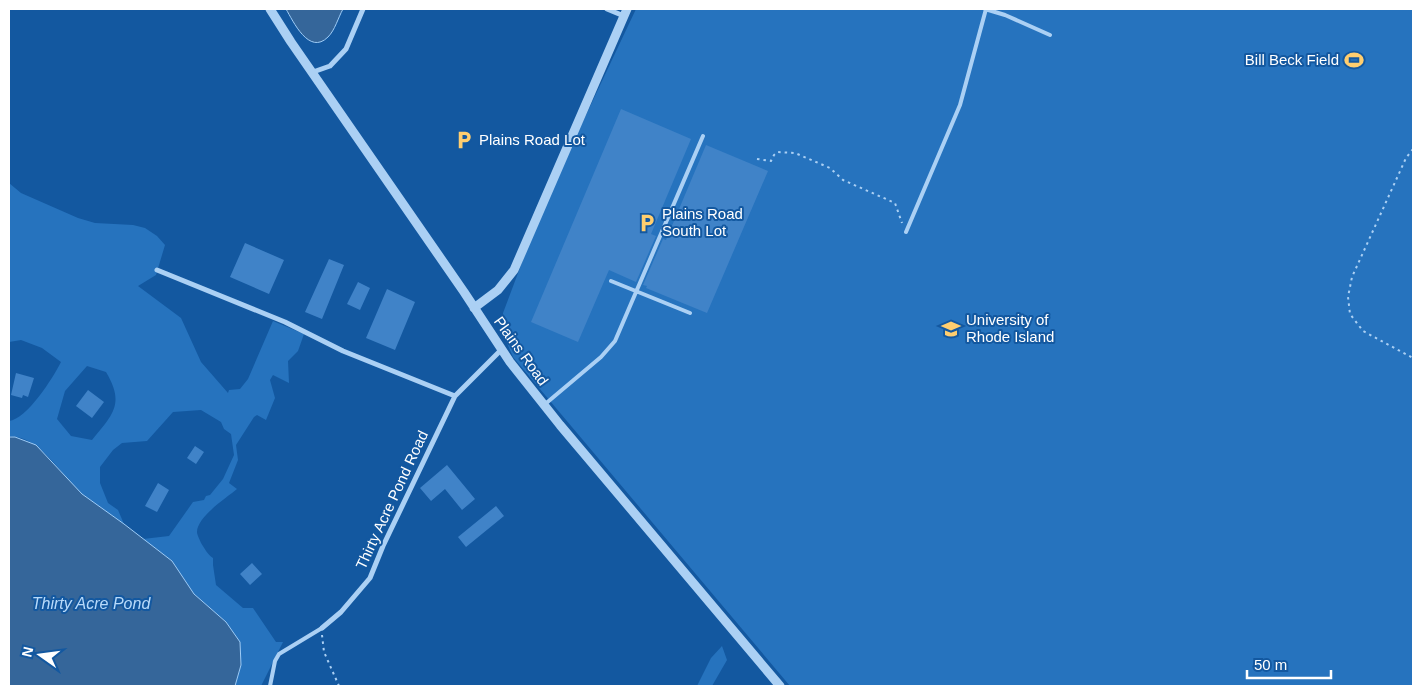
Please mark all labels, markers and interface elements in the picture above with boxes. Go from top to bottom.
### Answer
sports icon: Bill Beck Field [1343,49,1365,71]
place label: Bill Beck Field [1245,51,1339,68]
parking icon: Plains Road Lot [453,129,475,151]
place label: Plains Road Lot [479,131,586,148]
place label: Plains Road South Lot [662,205,743,239]
parking icon: Plains Road South Lot [636,212,658,234]
place label: University of Rhode Island [966,311,1054,345]
street label: Plains Road [491,313,552,388]
school or university icon: University of Rhode Island [940,318,962,340]
street label: Thirty Acre Pond Road [352,428,431,572]
water label: Thirty Acre Pond [32,595,151,612]
north arrow [15,630,65,680]
text: N [18,645,36,659]
scale bar [1247,648,1331,680]
text: 50 m [1254,656,1287,673]

